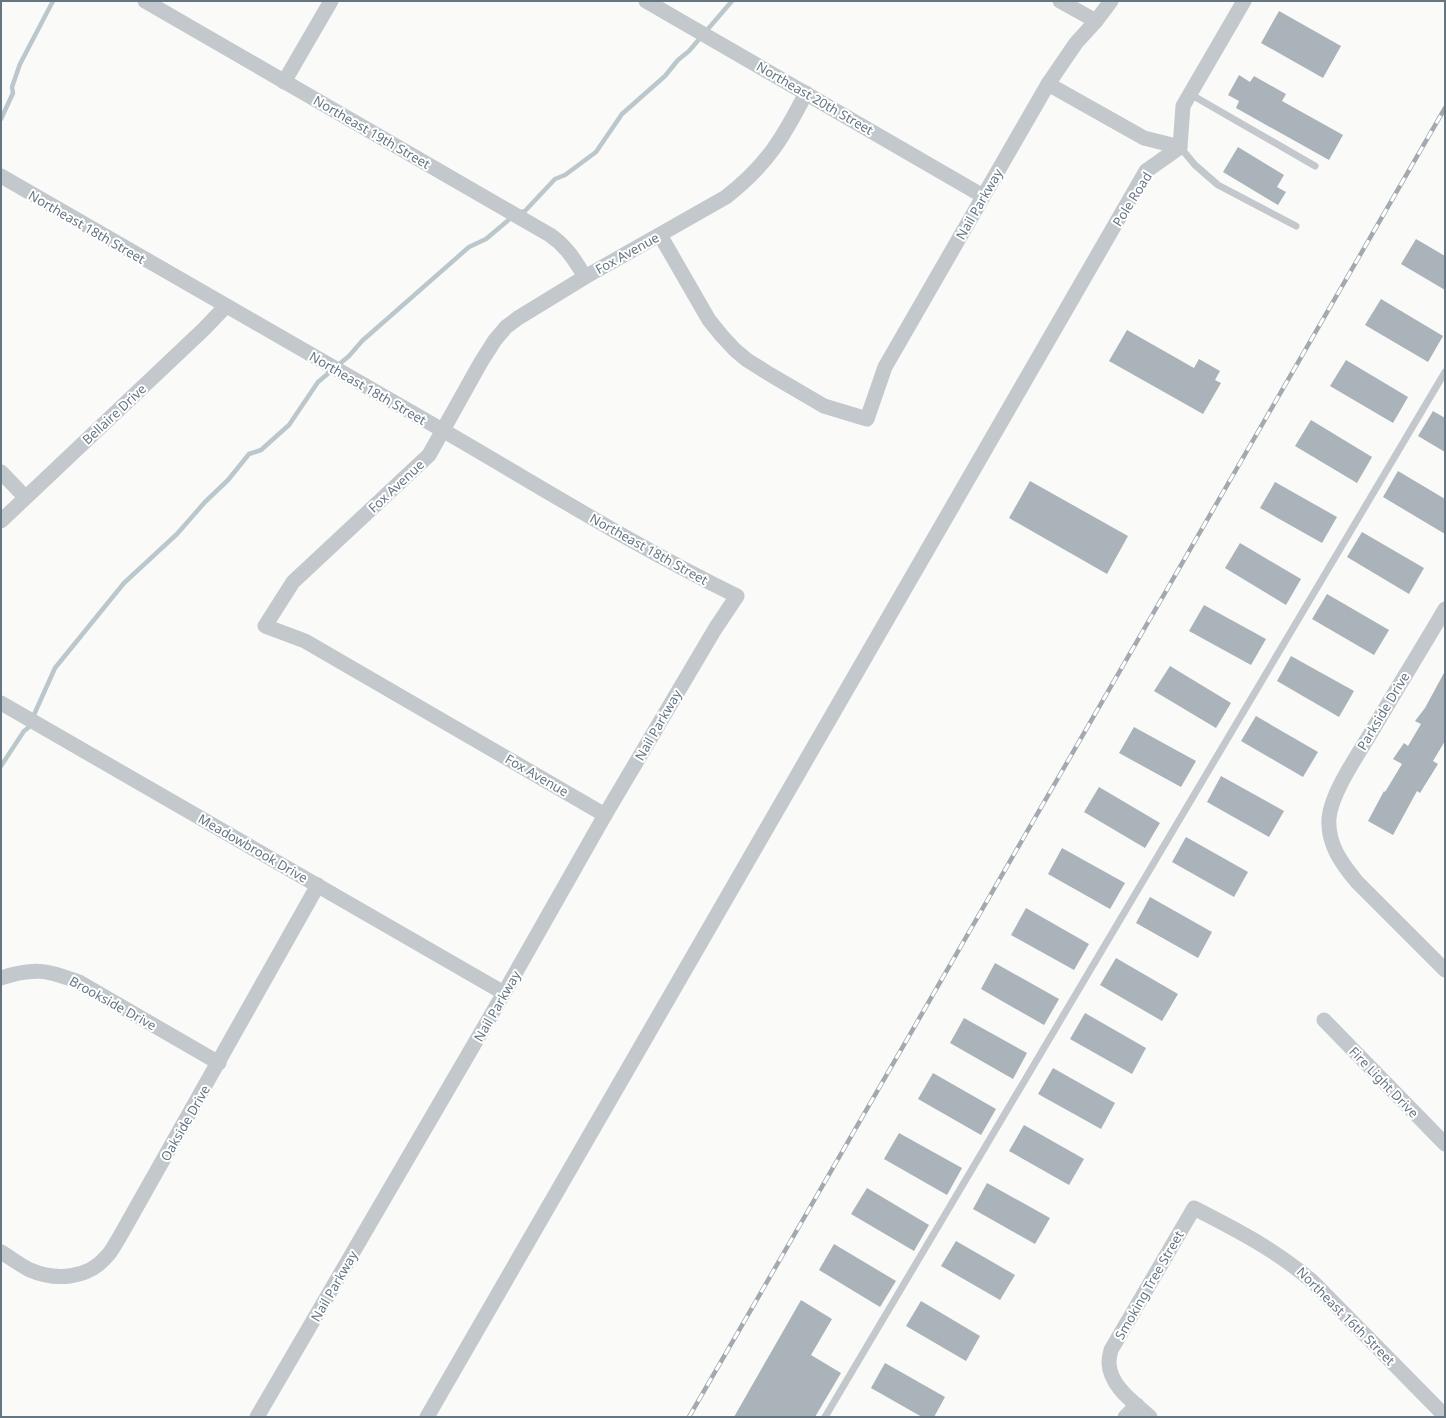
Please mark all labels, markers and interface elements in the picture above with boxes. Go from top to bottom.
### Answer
street label: Northeast 20th Street [753,57,877,139]
street label: Northeast 19th Street [310,91,434,173]
street label: Nail Parkway [951,165,1007,243]
street label: Pole Road [1108,168,1156,230]
street label: Northeast 18th Street [25,186,149,268]
street label: Fox Avenue [592,228,662,278]
street label: Northeast 18th Street [306,347,430,429]
street label: Bellaire Drive [78,380,150,448]
street label: Fox Avenue [364,455,428,517]
street label: Northeast 18th Street [587,509,711,589]
street label: Parkside Drive [1353,669,1413,753]
street label: Nail Parkway [630,686,686,764]
street label: Fox Avenue [502,750,572,800]
street label: Meadowbrook Drive [195,809,311,887]
street label: Nail Parkway [469,967,525,1045]
street label: Brookside Drive [66,972,160,1034]
street label: Fire Light Drive [1345,1043,1423,1121]
street label: Oakside Drive [156,1082,214,1164]
street label: Smoking Tree Street [1110,1227,1188,1343]
street label: Nail Parkway [306,1247,362,1325]
street label: Northeast 16th Street [1293,1263,1399,1369]

